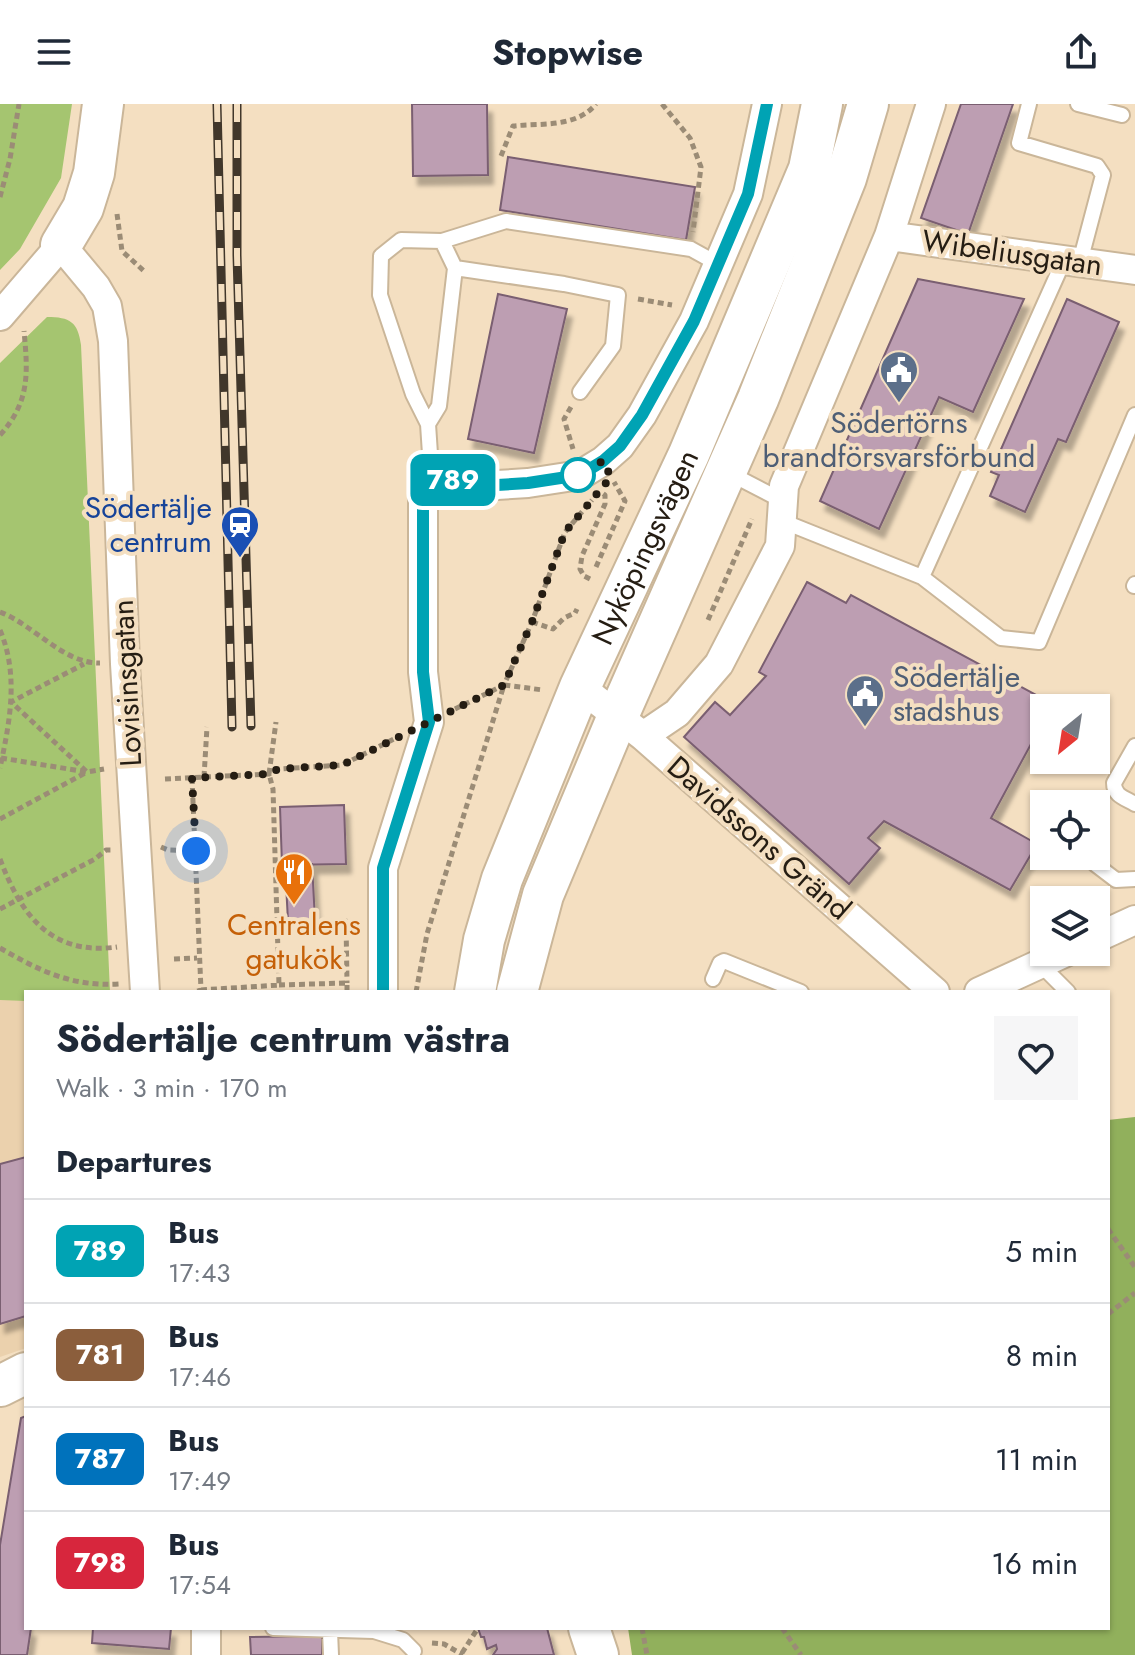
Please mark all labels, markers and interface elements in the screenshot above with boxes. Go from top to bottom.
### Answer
text: Stopwise [492,26,643,78]
icon: menu [32,30,76,74]
icon: share [1059,30,1103,74]
street label: Wibeliusgatan [919,219,1105,286]
public building icon: Södertörns brandförsvarsförbund [878,349,920,404]
place label: Södertörns brandförsvarsförbund [763,401,1035,478]
street label: Nyköpingsvägen [581,442,709,652]
line badge: 789 [407,454,499,506]
unlabelled marker [561,458,595,492]
text: 789 [426,459,480,500]
place label: Södertälje centrum [85,486,212,563]
station icon: Södertälje centrum [219,504,261,559]
street label: Lovisinsgatan [101,598,152,768]
place label: Södertälje stadshus [893,655,1020,732]
public building icon: Södertälje stadshus [844,673,886,728]
north arrow [1030,694,1110,774]
map controls [1030,694,1110,966]
street label: Davidssons Gränd [658,746,861,930]
button: locate [1030,790,1110,870]
your location [176,831,216,871]
restaurant icon: Centralens gatukök [273,851,315,906]
button: layers [1030,886,1110,966]
place label: Centralens gatukök [227,903,361,980]
text: Södertälje centrum västra [56,1011,510,1066]
button: heart [994,1016,1078,1100]
text: Walk · 3 min · 170 m [56,1069,288,1107]
text: Departures [56,1140,212,1183]
text: Bus [168,1211,219,1254]
text: 789 [73,1230,127,1271]
text: 5 min [1005,1230,1078,1273]
text: 17:43 [168,1254,231,1292]
text: Bus [168,1315,219,1358]
text: 781 [76,1334,124,1375]
text: 8 min [1006,1334,1078,1377]
text: 17:46 [168,1358,231,1396]
text: Bus [168,1419,219,1462]
text: 787 [75,1438,125,1479]
text: 11 min [995,1438,1078,1481]
text: 17:49 [168,1462,231,1500]
text: Bus [168,1523,219,1566]
text: 798 [73,1542,127,1583]
text: 16 min [991,1542,1078,1585]
text: 17:54 [168,1566,231,1604]

